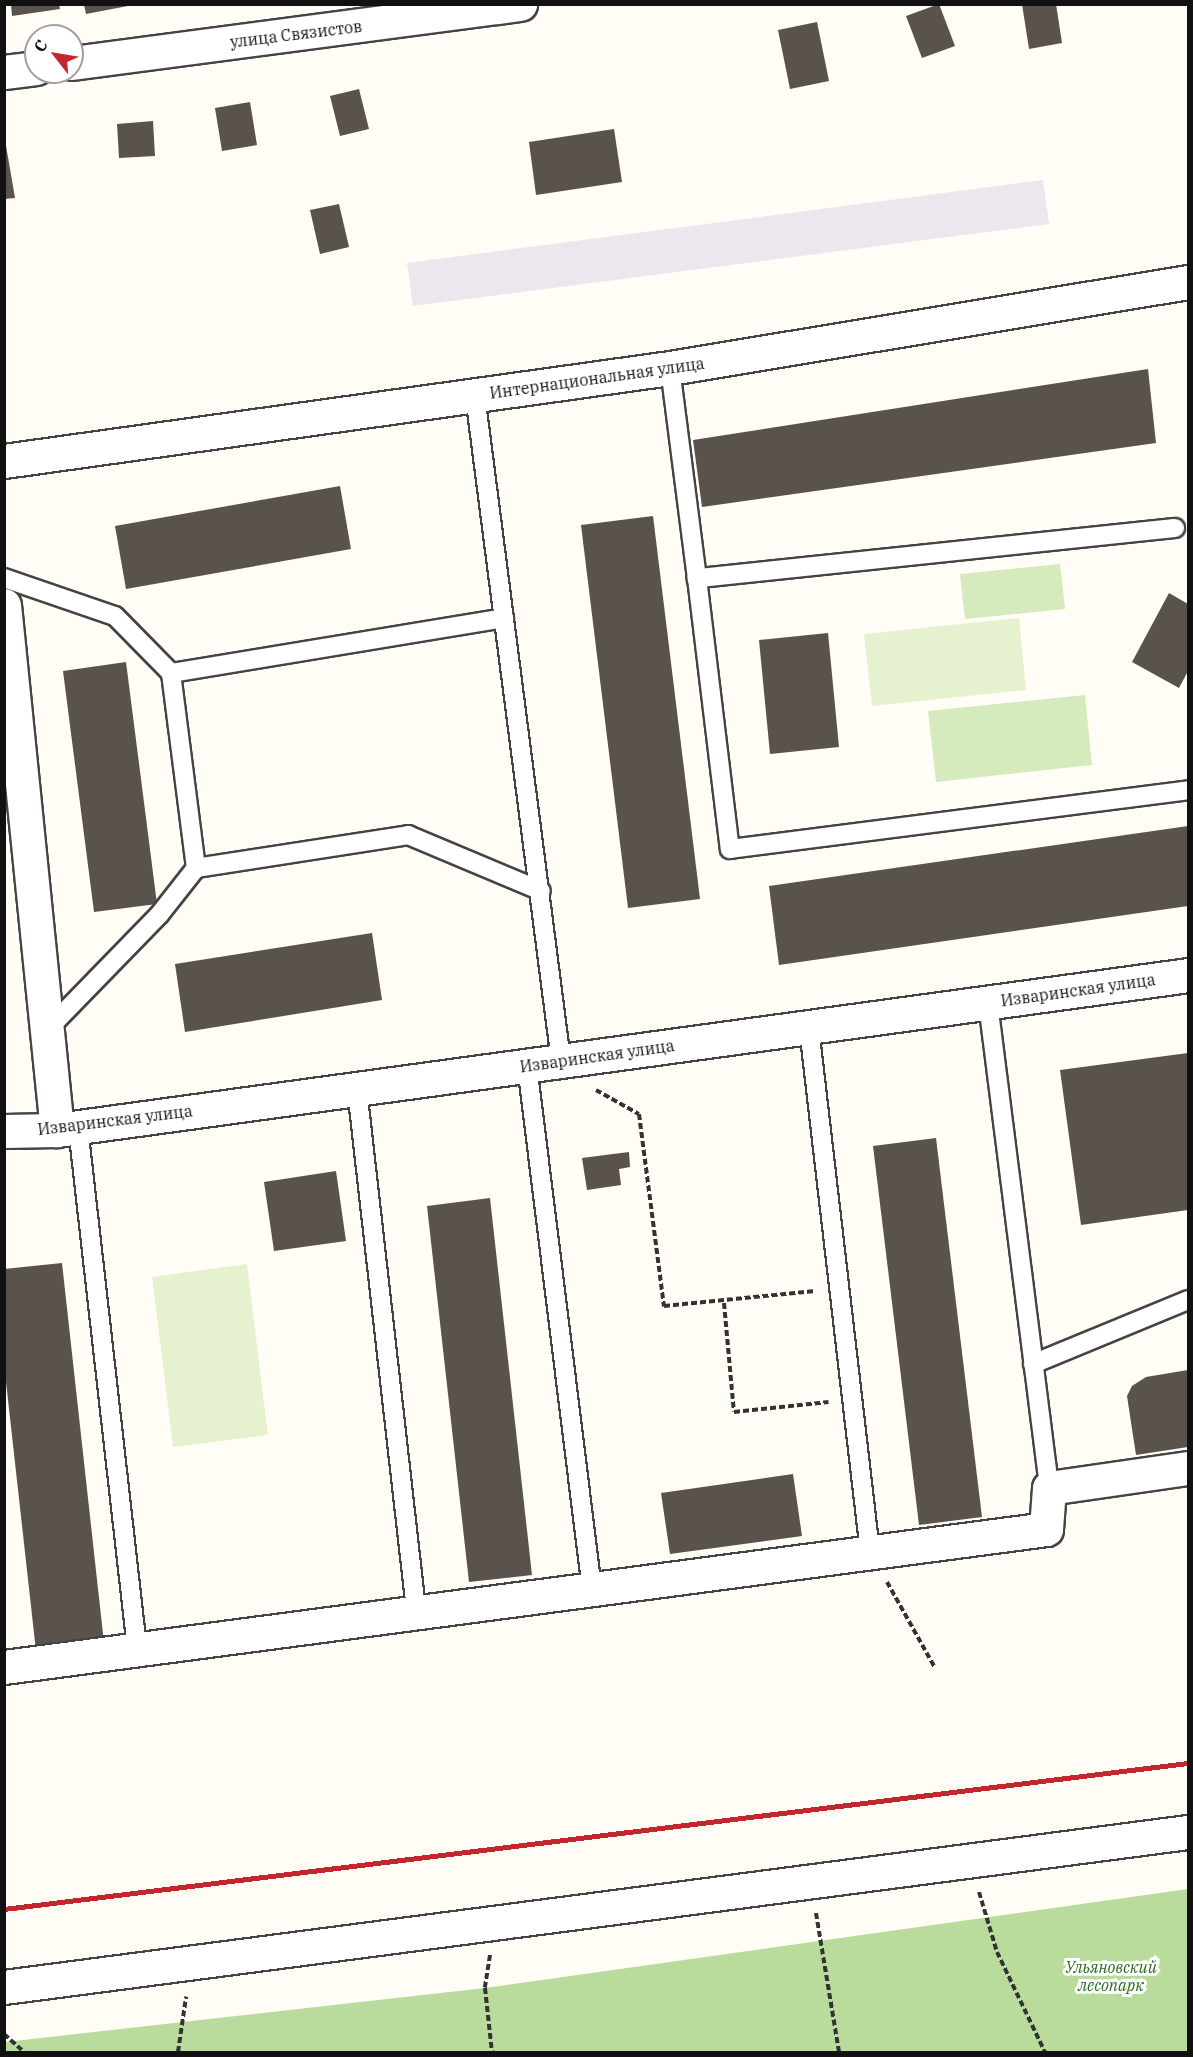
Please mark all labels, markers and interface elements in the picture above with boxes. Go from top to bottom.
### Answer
street label: улица Связистов [229,16,363,52]
north arrow [24,24,84,84]
text: С [29,36,52,55]
street label: Интернациональная улица [488,353,706,403]
street label: Изваринская улица [999,970,1157,1010]
street label: Изваринская улица [518,1036,676,1076]
street label: Изваринская улица [36,1101,194,1139]
park label: Ульяновский лесопарк [1065,1957,1157,1995]

